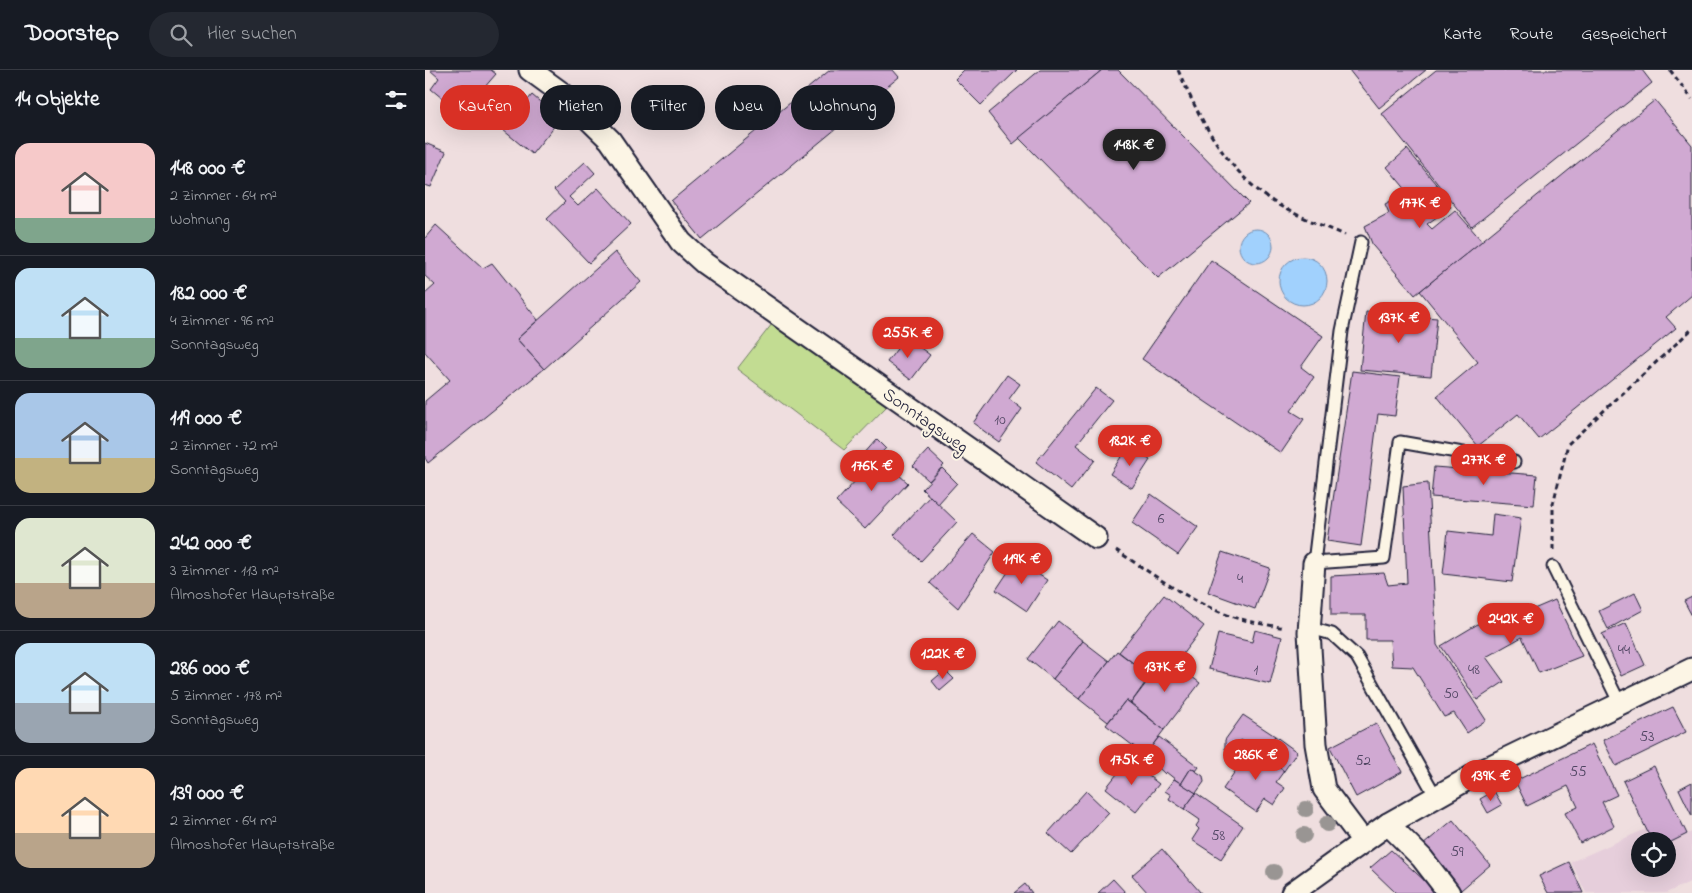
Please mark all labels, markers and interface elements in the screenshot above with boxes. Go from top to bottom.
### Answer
search box [149,12,499,57]
text: Doorstep [25,17,119,52]
icon: search [167,21,195,49]
text: Hier suchen [207,21,297,48]
text: Karte [1443,22,1481,48]
text: Route [1509,22,1553,48]
text: Gespeichert [1581,22,1667,48]
text: 14 Objekte [15,85,99,115]
chip: Kaufen [440,85,530,130]
chip: Mieten [540,85,621,130]
chip: Filter [631,85,705,130]
chip: Neu [715,85,781,130]
chip: Wohnung [791,85,895,130]
icon: filters [382,86,410,114]
pin: 148K € [1093,128,1175,171]
text: 148K € [1114,133,1154,157]
text: 148 000 € [170,154,246,184]
icon: home [55,163,115,223]
text: 2 Zimmer · 64 m² [170,184,277,208]
pin: 177K € [1379,186,1461,229]
text: 177K € [1399,191,1441,215]
text: Wohnung [170,208,230,232]
text: 182 000 € [170,279,247,309]
icon: home [55,288,115,348]
pin: 137K € [1358,302,1440,344]
text: 137K € [1378,306,1420,330]
text: 4 Zimmer · 96 m² [170,309,274,333]
pin: 255K € [867,316,949,359]
text: 255K € [883,321,933,345]
text: Sonntagsweg [170,333,259,357]
street label: Sonntagsweg [876,382,973,462]
text: 119 000 € [170,404,242,434]
house number: 10 [994,409,1006,431]
icon: home [55,413,115,473]
pin: 182K € [1089,424,1171,467]
text: 182K € [1109,429,1151,453]
text: 2 Zimmer · 72 m² [170,434,278,458]
pin: 277K € [1443,444,1525,486]
text: 277K € [1462,448,1506,472]
pin: 176K € [831,450,913,492]
text: 176K € [851,454,893,478]
text: Sonntagsweg [170,458,259,482]
house number: 6 [1158,508,1165,530]
text: 242 000 € [170,529,252,559]
icon: home [55,538,115,598]
pin: 119K € [981,542,1063,585]
text: 119K € [1003,547,1041,571]
text: 3 Zimmer · 113 m² [170,559,279,583]
house number: 4 [1237,568,1243,590]
text: Almoshofer Hauptstraße [170,583,335,607]
pin: 242K € [1470,602,1552,645]
text: 242K € [1488,607,1534,631]
pin: 122K € [902,638,984,680]
house number: 44 [1618,639,1630,661]
text: 122K € [921,642,965,666]
pin: 137K € [1124,650,1206,693]
text: 286 000 € [170,654,250,684]
text: 137K € [1144,655,1186,679]
house number: 1 [1254,659,1259,681]
house number: 48 [1468,659,1480,681]
icon: home [55,663,115,723]
house number: 50 [1443,683,1459,705]
text: 5 Zimmer · 178 m² [170,684,282,708]
text: Sonntagsweg [170,708,259,732]
house number: 53 [1640,726,1654,748]
pin: 286K € [1215,738,1297,781]
text: 286K € [1234,743,1278,767]
pin: 175K € [1091,744,1173,786]
text: 175K € [1110,748,1154,772]
house number: 52 [1355,750,1372,772]
pin: 139K € [1450,760,1532,802]
house number: 55 [1569,761,1587,783]
text: 139K € [1471,764,1511,788]
text: 139 000 € [170,779,244,809]
icon: home [55,788,115,848]
text: 2 Zimmer · 64 m² [170,809,277,833]
house number: 58 [1211,825,1225,847]
map controls [1631,832,1676,877]
button: locate [1631,832,1676,877]
text: Almoshofer Hauptstraße [170,833,335,857]
house number: 59 [1450,841,1464,863]

